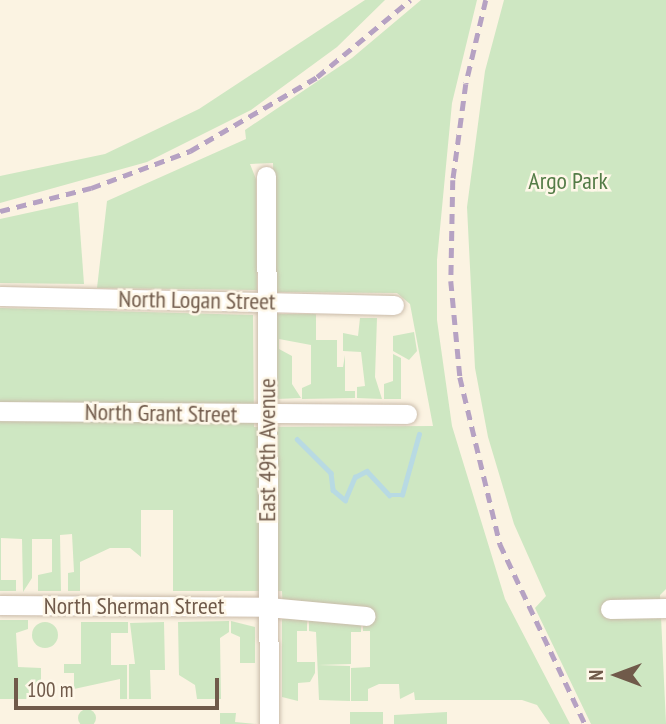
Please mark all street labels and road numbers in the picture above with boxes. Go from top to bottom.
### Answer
street label: North Logan Street [118,284,276,316]
street label: East 49th Avenue [253,378,281,522]
street label: North Grant Street [84,397,238,429]
street label: North Sherman Street [44,592,224,620]

